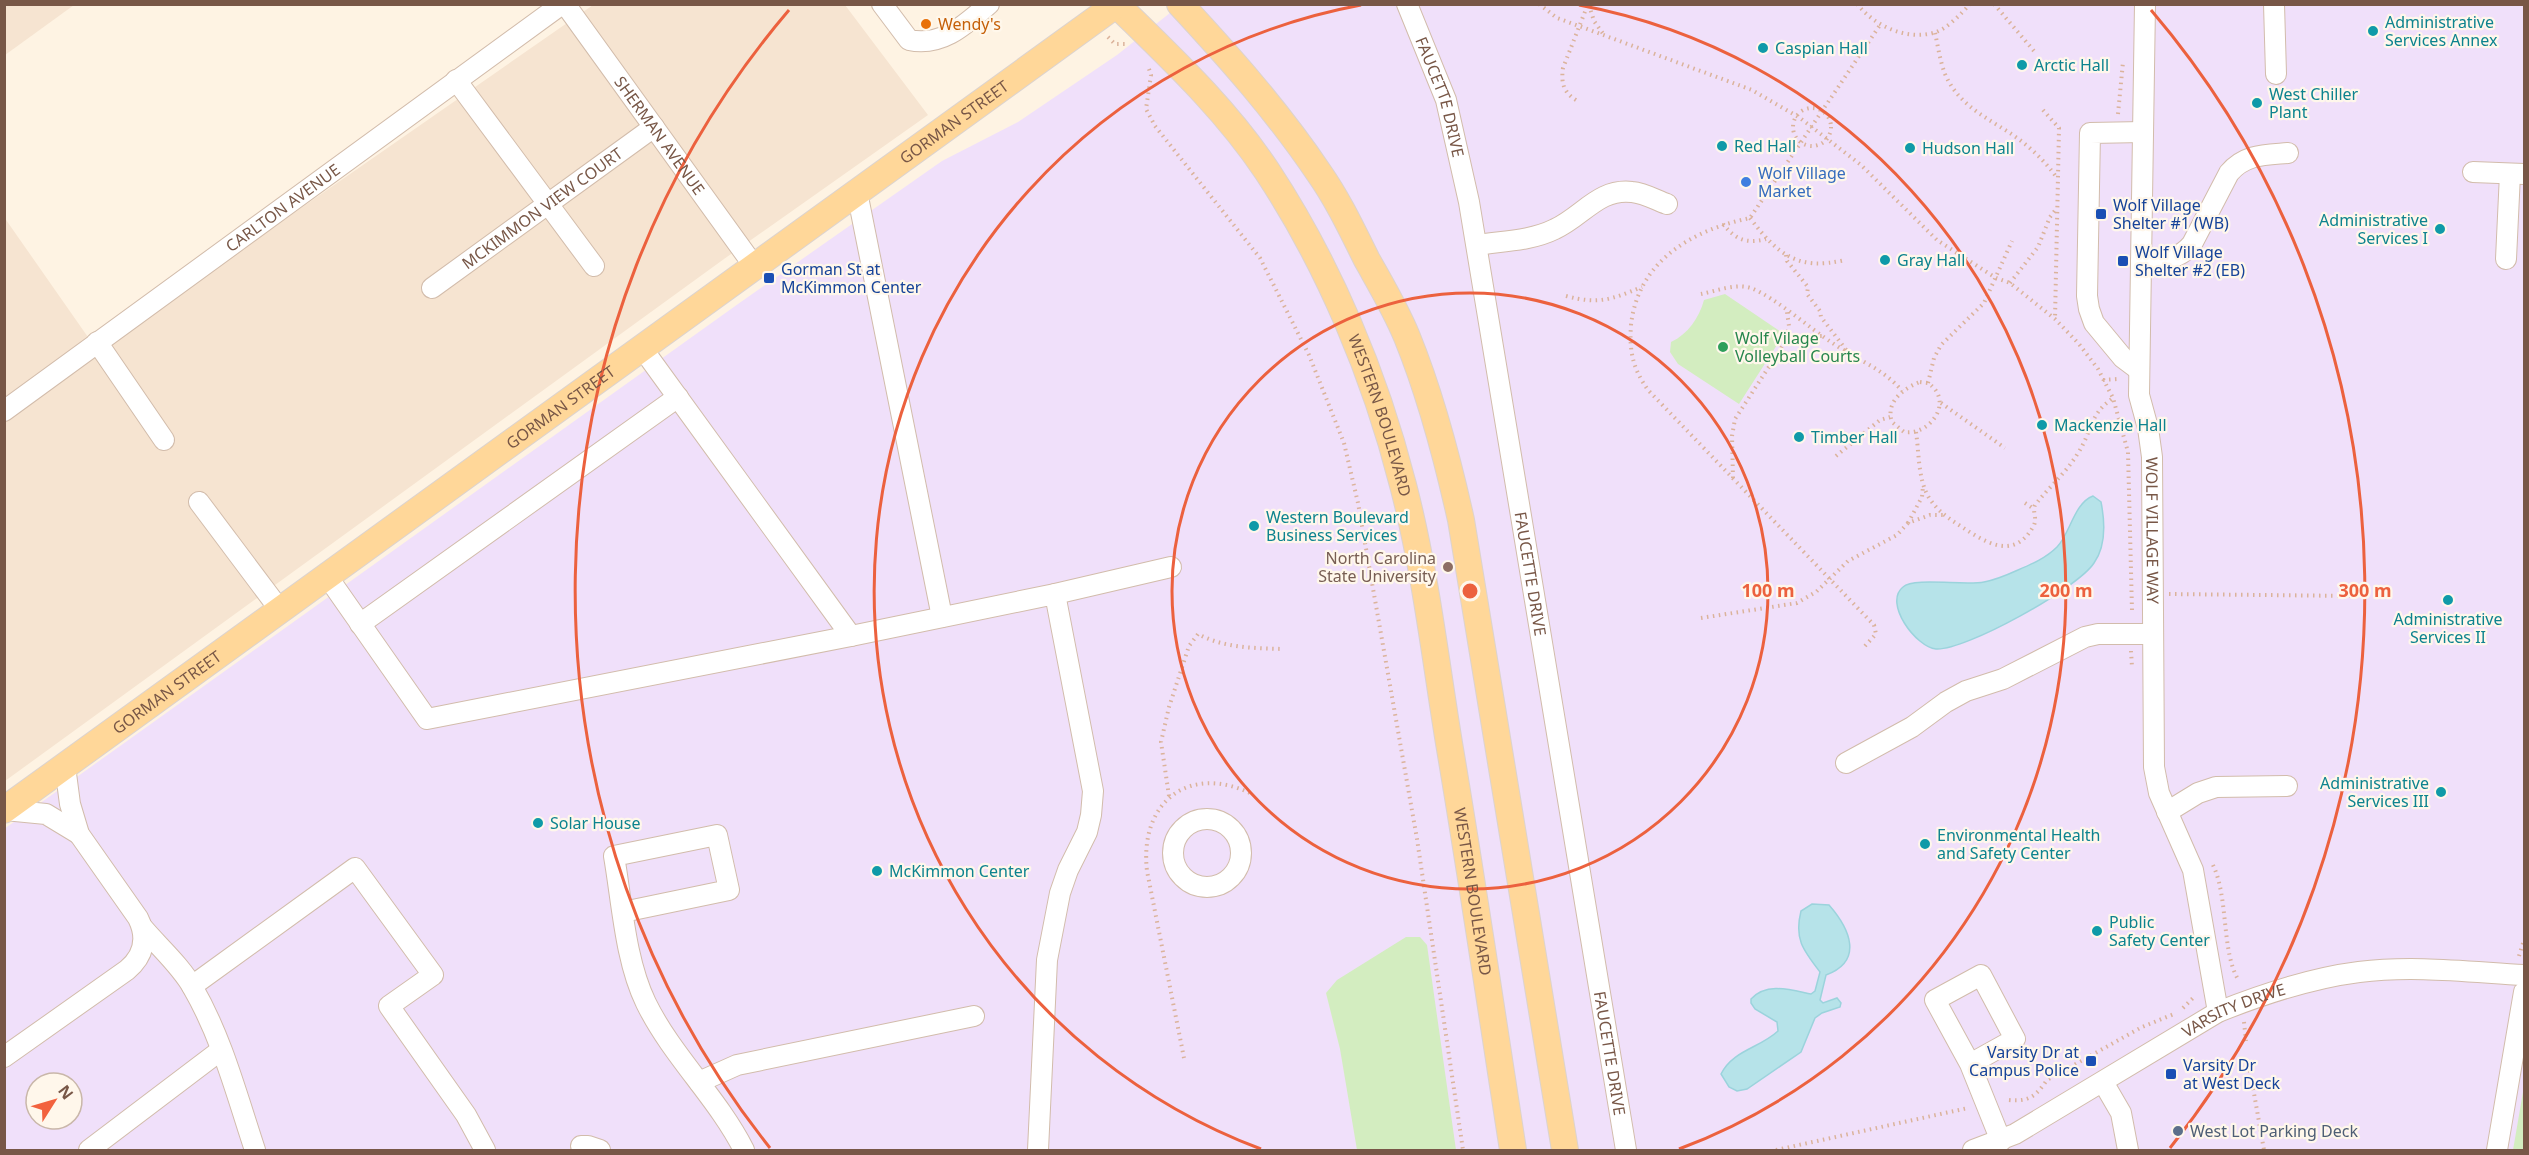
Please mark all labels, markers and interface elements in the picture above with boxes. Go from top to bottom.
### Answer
place label: Administrative Services Annex [2385,11,2498,51]
place label: Wendy's [938,13,1001,35]
marker: Wendy's [919,17,933,31]
marker: Administrative Services Annex [2366,24,2380,38]
street label: FAUCETTE DRIVE [1410,33,1470,159]
place label: Caspian Hall [1775,37,1868,59]
marker: Caspian Hall [1756,41,1770,55]
place label: Arctic Hall [2034,54,2109,76]
marker: Arctic Hall [2015,58,2029,72]
street label: SHERMAN AVENUE [609,72,710,199]
street label: GORMAN STREET [895,75,1013,169]
place label: West Chiller Plant [2269,83,2359,123]
marker: West Chiller Plant [2250,96,2264,110]
place label: Red Hall [1734,135,1796,157]
place label: Hudson Hall [1922,137,2014,159]
marker: Red Hall [1715,139,1729,153]
marker: Hudson Hall [1903,141,1917,155]
street label: MCKIMMON VIEW COURT [457,142,627,274]
street label: CARLTON AVENUE [221,159,344,257]
place label: Wolf Village Market [1758,162,1846,202]
marker: Wolf Village Market [1739,175,1753,189]
place label: Wolf Village Shelter #1 (WB) [2113,194,2229,234]
marker: Wolf Village Shelter #1 (WB) [2094,207,2108,221]
place label: Administrative Services I [2319,209,2428,249]
marker: Administrative Services I [2433,222,2447,236]
place label: Wolf Village Shelter #2 (EB) [2135,241,2245,281]
place label: Gray Hall [1897,249,1965,271]
marker: Gray Hall [1878,253,1892,267]
marker: Wolf Village Shelter #2 (EB) [2116,254,2130,268]
place label: Gorman St at McKimmon Center [781,258,922,298]
marker: Gorman St at McKimmon Center [762,271,776,285]
place label: Wolf Vilage Volleyball Courts [1735,327,1860,367]
street label: WESTERN BOULEVARD [1343,331,1417,499]
marker: Wolf Vilage Volleyball Courts [1716,340,1730,354]
street label: GORMAN STREET [501,360,619,454]
place label: Mackenzie Hall [2054,414,2167,436]
marker: Mackenzie Hall [2035,418,2049,432]
place label: Timber Hall [1811,426,1898,448]
marker: Timber Hall [1792,430,1806,444]
street label: WOLF VILLAGE WAY [2141,457,2164,605]
place label: Western Boulevard Business Services [1266,506,1409,546]
street label: FAUCETTE DRIVE [1509,510,1552,638]
marker: Western Boulevard Business Services [1247,519,1261,533]
place label: North Carolina State University [1318,547,1437,587]
marker: North Carolina State University [1441,560,1455,574]
text: 100 m [1741,578,1795,602]
text: 200 m [2039,578,2093,602]
text: 300 m [2338,578,2392,602]
centre of rings [1460,581,1480,601]
marker: Administrative Services II [2441,593,2455,607]
place label: Administrative Services II [2394,608,2502,648]
street label: GORMAN STREET [108,645,226,739]
place label: Administrative Services III [2320,772,2429,812]
marker: Administrative Services III [2434,785,2448,799]
street label: WESTERN BOULEVARD [1449,806,1497,977]
place label: Solar House [550,812,640,834]
marker: Solar House [531,816,545,830]
place label: Environmental Health and Safety Center [1937,824,2100,864]
marker: Environmental Health and Safety Center [1918,837,1932,851]
place label: McKimmon Center [889,860,1030,882]
marker: McKimmon Center [870,864,884,878]
place label: Public Safety Center [2109,911,2210,951]
marker: Public Safety Center [2090,924,2104,938]
street label: VARSITY DRIVE [2178,978,2288,1042]
street label: FAUCETTE DRIVE [1589,989,1631,1117]
place label: Varsity Dr at Campus Police [1969,1041,2079,1081]
marker: Varsity Dr at Campus Police [2084,1054,2098,1068]
place label: Varsity Dr at West Deck [2183,1054,2280,1094]
marker: Varsity Dr at West Deck [2164,1067,2178,1081]
north arrow [24,1071,84,1131]
text: N [53,1080,79,1104]
place label: West Lot Parking Deck [2190,1120,2358,1142]
marker: West Lot Parking Deck [2171,1124,2185,1138]

